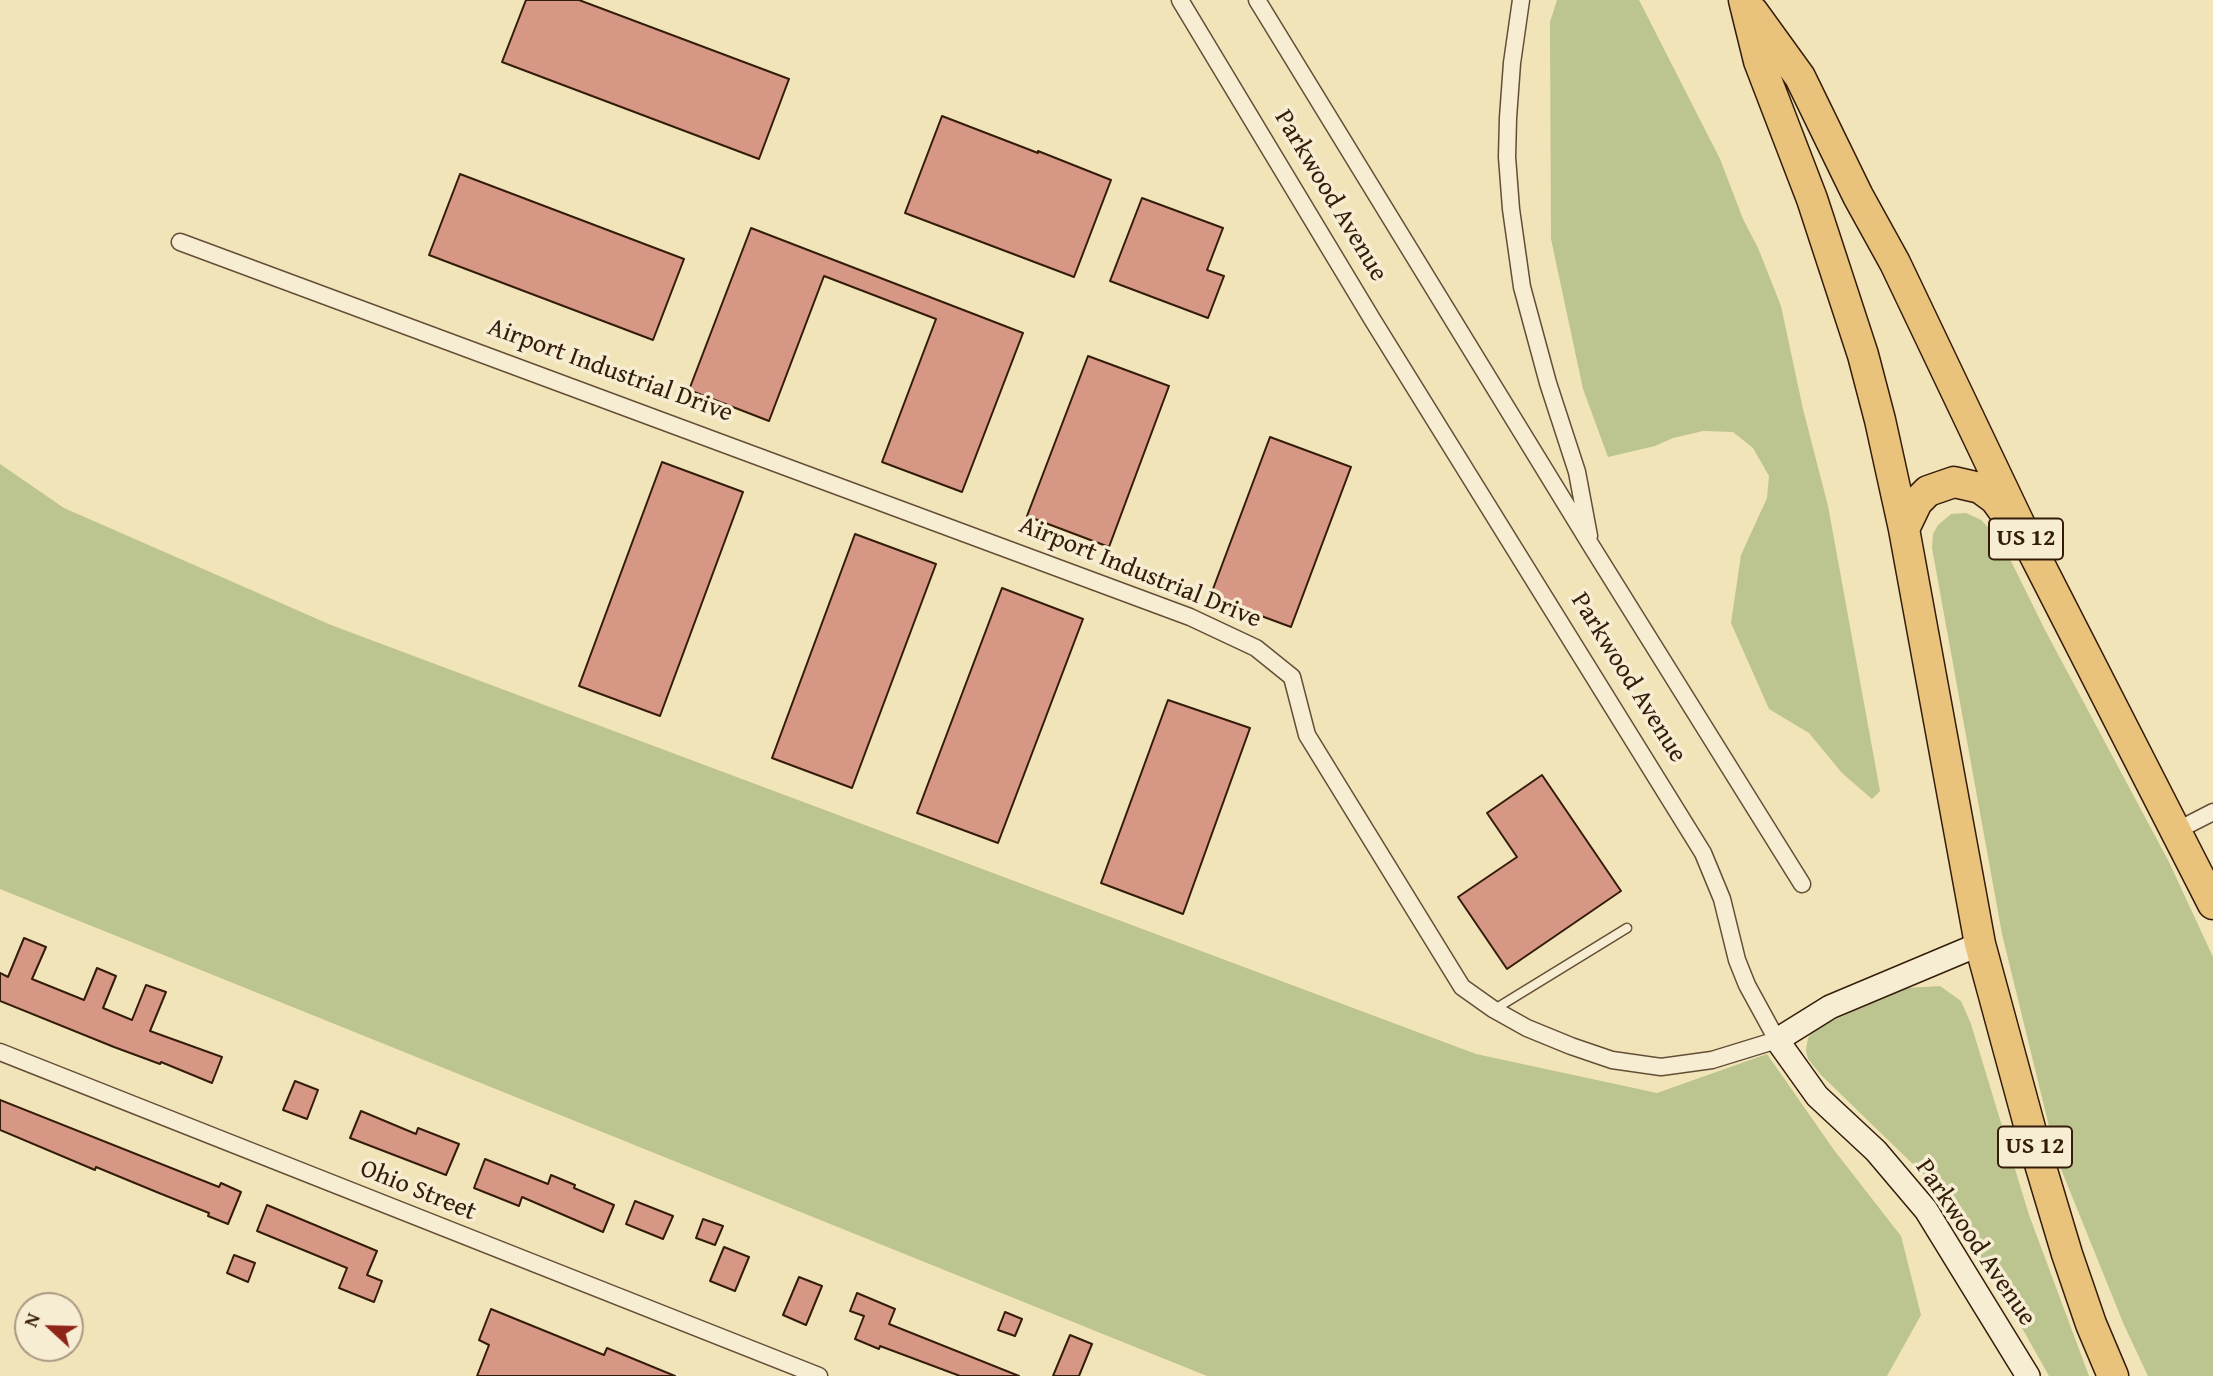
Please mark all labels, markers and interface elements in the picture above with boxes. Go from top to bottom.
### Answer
street label: Parkwood Avenue [1267,105,1393,287]
street label: Airport Industrial Drive [483,312,737,430]
street label: Airport Industrial Drive [1014,510,1266,636]
road number: US 12 [1989,518,2063,560]
street label: Parkwood Avenue [1563,587,1693,769]
road number: US 12 [1998,1126,2072,1168]
street label: Ohio Street [355,1154,481,1228]
street label: Parkwood Avenue [1908,1154,2042,1332]
north arrow [14,1292,84,1362]
text: N [16,1309,47,1331]

